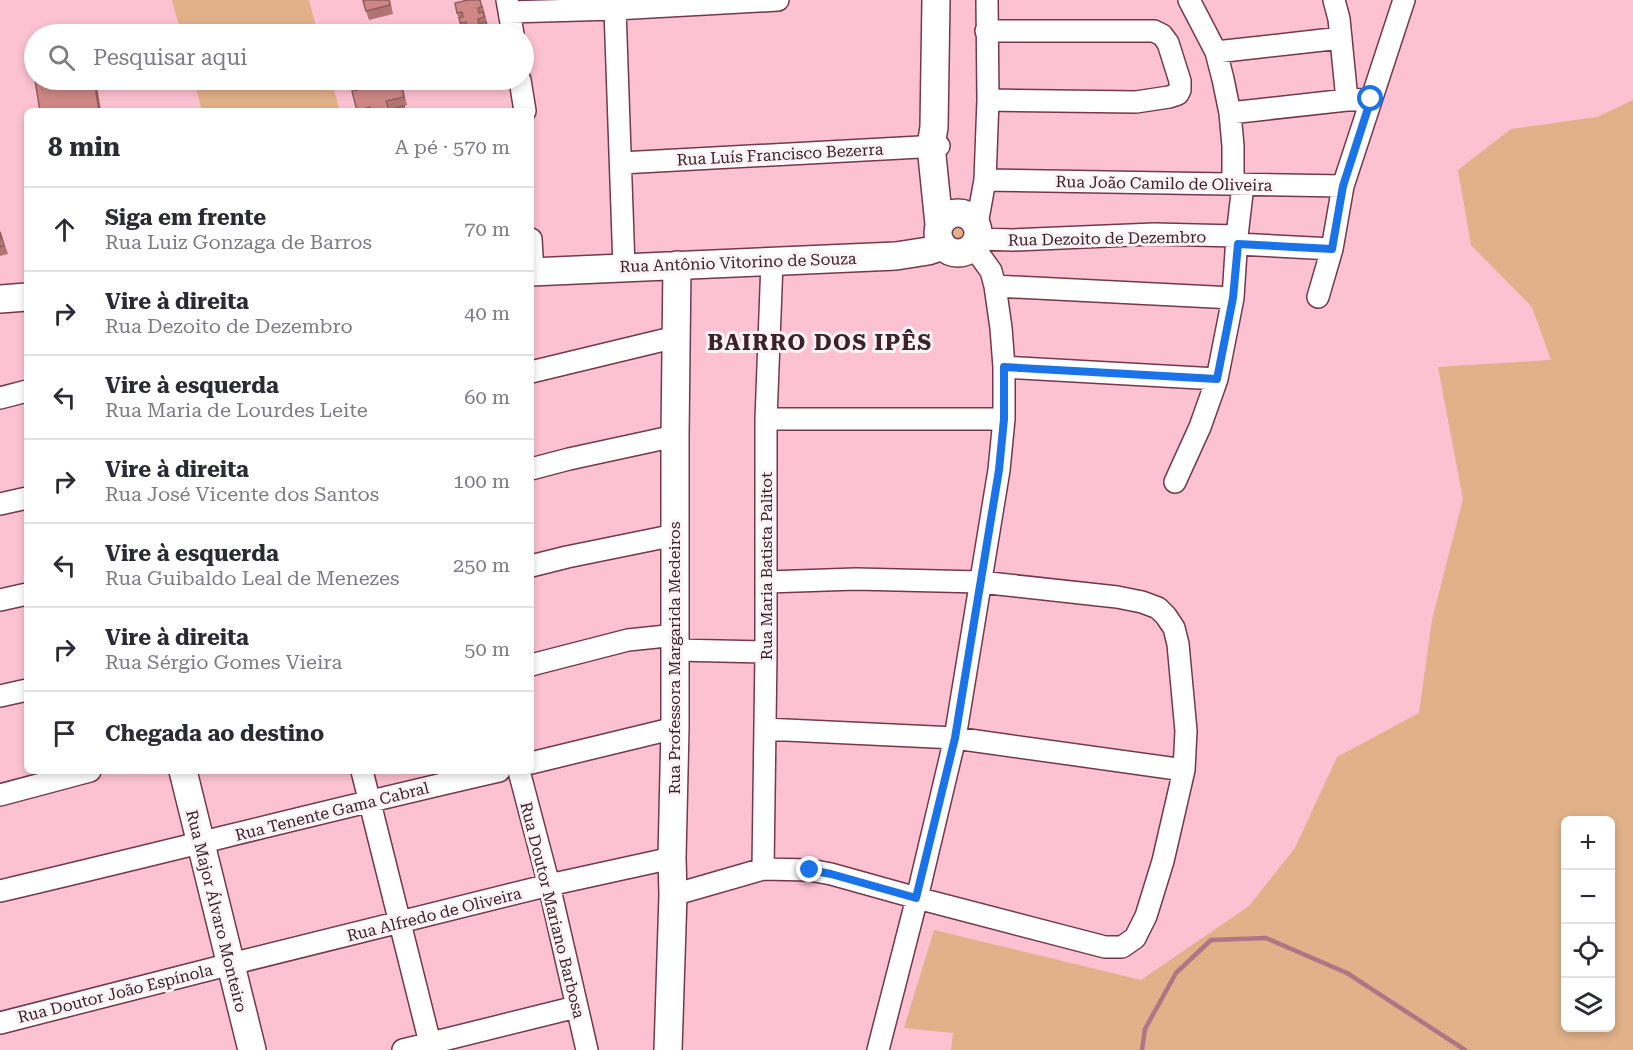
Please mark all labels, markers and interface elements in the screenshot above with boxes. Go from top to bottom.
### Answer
search box [24,24,534,90]
icon: search [45,41,78,74]
text: Pesquisar aqui [93,45,247,70]
route start [1357,85,1383,111]
text: 8 min [48,132,120,162]
text: A pé · 570 m [395,135,510,159]
street label: Rua Luís Francisco Bezerra [676,140,884,169]
street label: Rua João Camilo de Oliveira [1055,172,1273,195]
text: Siga em frente [105,205,266,230]
icon: ahead [48,213,81,246]
text: 70 m [464,217,510,241]
street label: Rua Dezoito de Dezembro [1008,227,1206,250]
text: Rua Luiz Gonzaga de Barros [105,230,372,254]
street label: Rua Antônio Vitorino de Souza [619,249,857,276]
text: Vire à direita [105,289,249,314]
icon: right [48,297,81,330]
text: 40 m [464,301,510,325]
text: Rua Dezoito de Dezembro [105,314,353,338]
district label: BAIRRO DOS IPÊS [707,329,933,355]
text: Vire à esquerda [105,373,279,398]
icon: left [48,381,81,414]
text: 60 m [464,385,510,409]
text: Rua Maria de Lourdes Leite [105,398,368,422]
text: Vire à direita [105,457,249,482]
icon: right [48,465,81,498]
text: 100 m [453,469,510,493]
street label: Rua Maria Batista Palitot [757,472,776,660]
text: Rua José Vicente dos Santos [105,482,379,506]
street label: Rua Professora Margarida Medeiros [665,521,684,795]
text: Vire à esquerda [105,541,279,566]
icon: left [48,549,81,582]
text: 250 m [453,553,510,577]
text: Rua Guibaldo Leal de Menezes [105,566,399,590]
text: Vire à direita [105,625,249,650]
icon: right [48,633,81,666]
text: 50 m [464,637,510,661]
text: Rua Sérgio Gomes Vieira [105,650,342,674]
icon: arrive [48,717,81,750]
text: Chegada ao destino [105,721,324,746]
street label: Rua Tenente Gama Cabral [233,778,431,845]
street label: Rua Doutor Mariano Barbosa [516,800,589,1021]
street label: Rua Major Álvaro Monteiro [182,808,251,1014]
map controls [1561,816,1615,1032]
button: + [1561,816,1615,870]
route end [796,856,822,882]
button: − [1561,870,1615,924]
street label: Rua Alfredo de Oliveira [345,884,524,945]
button: locate [1561,924,1615,978]
street label: Rua Doutor João Espínola [16,960,215,1027]
button: layers [1561,978,1615,1032]

